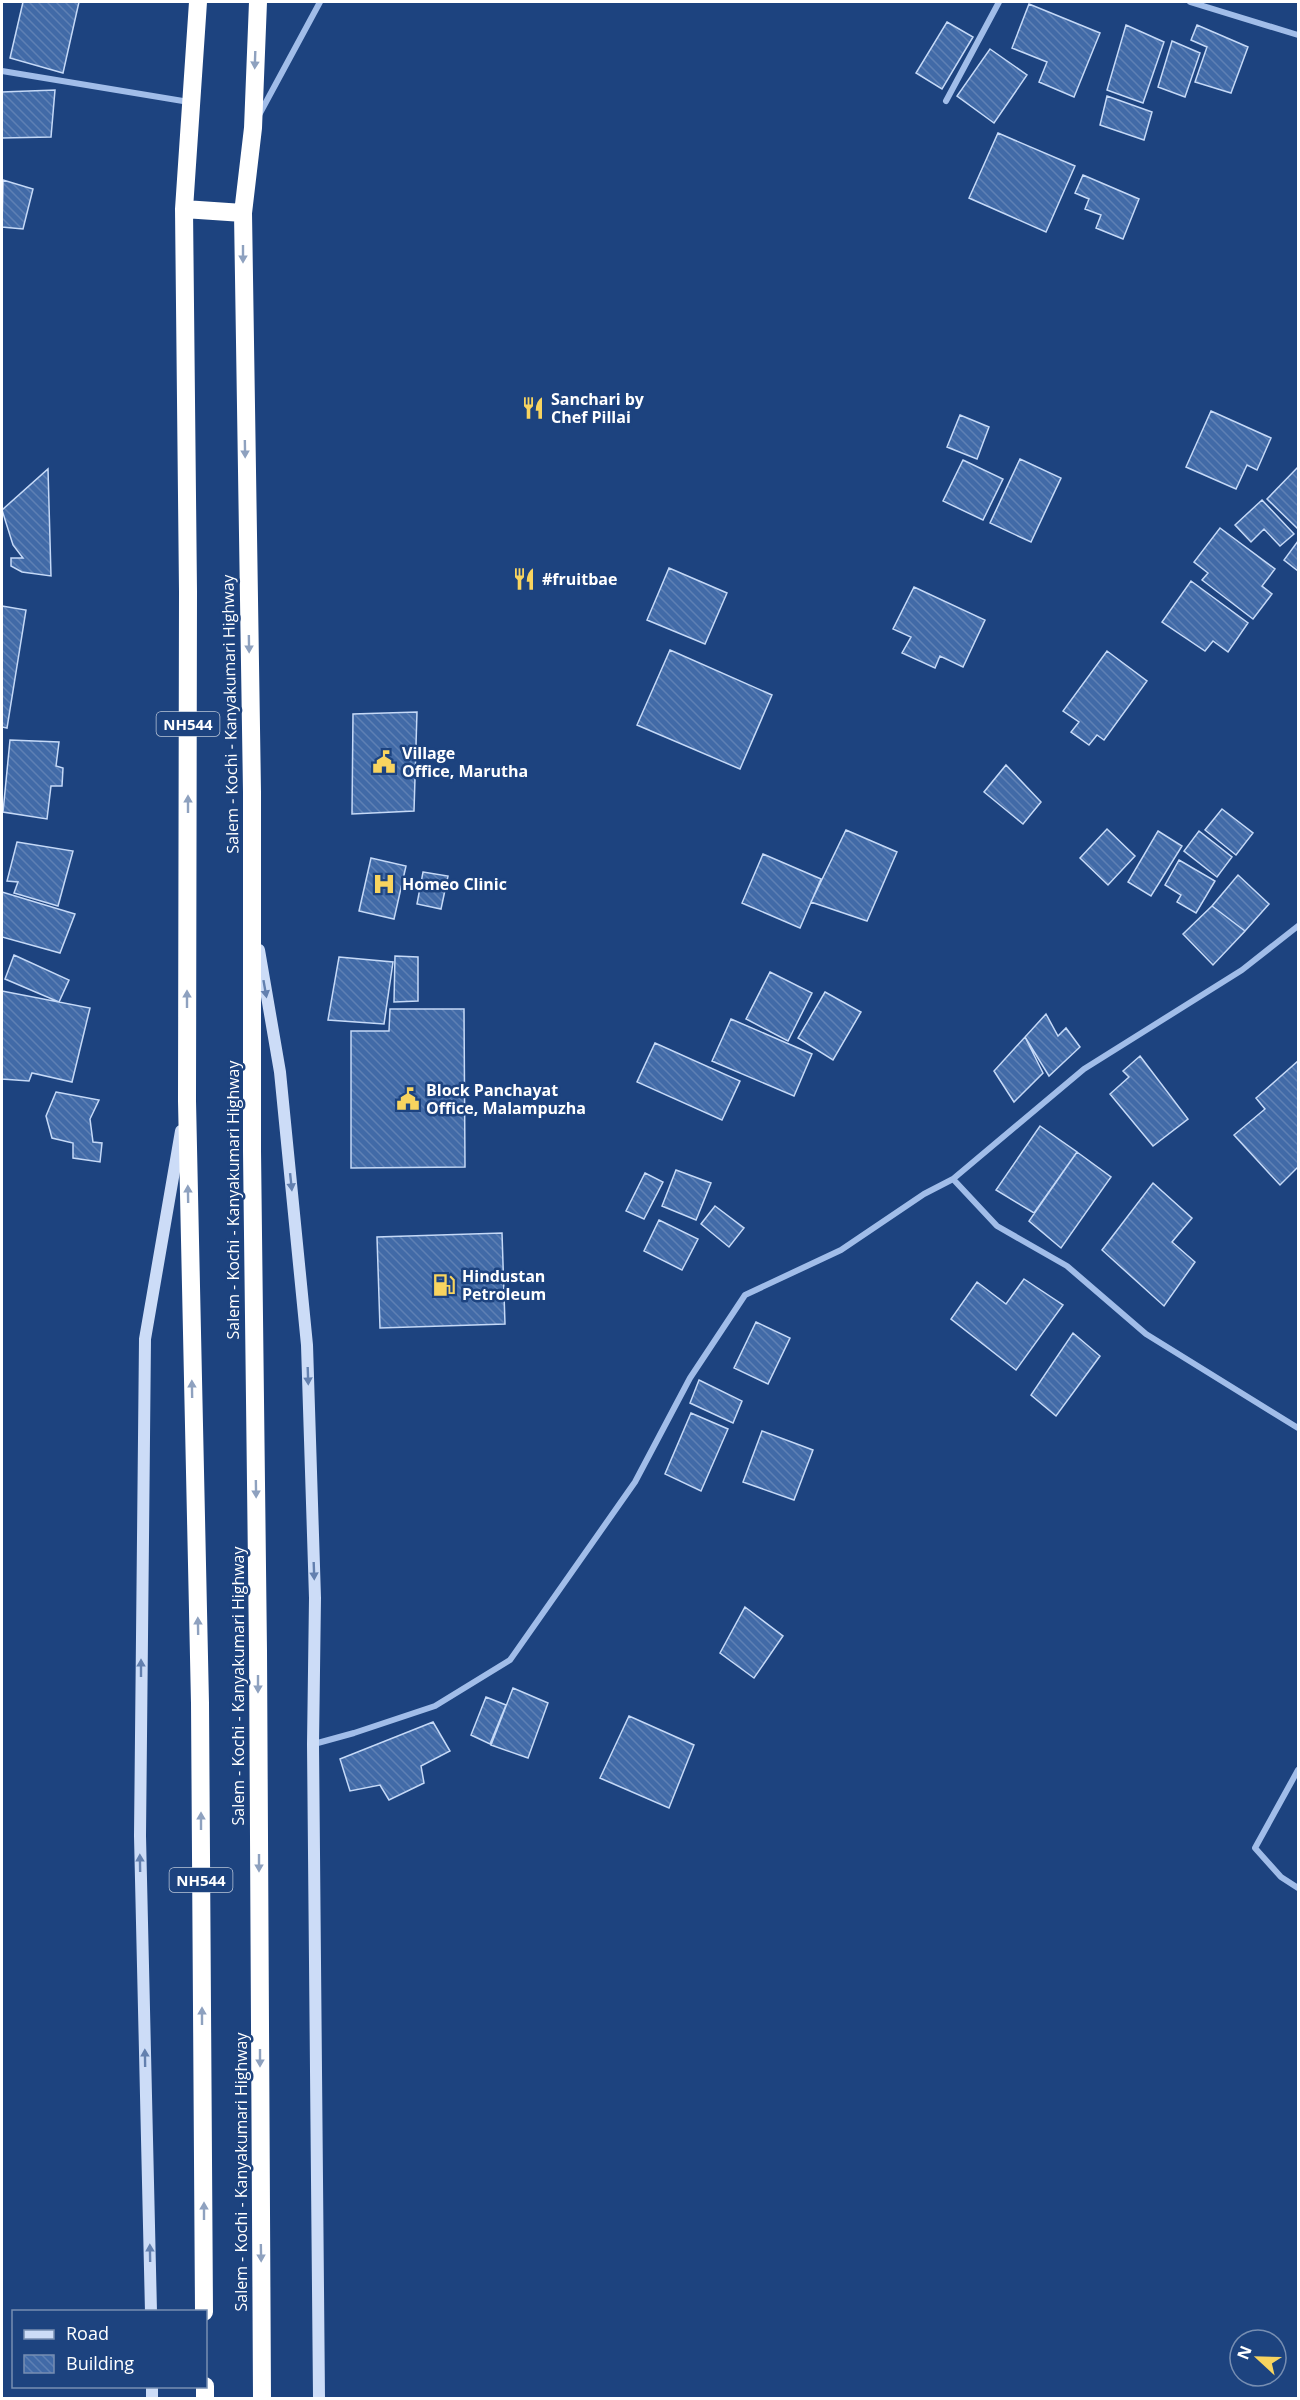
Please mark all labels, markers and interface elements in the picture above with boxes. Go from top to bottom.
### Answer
one-way arrow [251,50,260,69]
one-way arrow [238,245,248,264]
place label: Sanchari by Chef Pillai [551,388,645,428]
restaurant icon: Sanchari by Chef Pillai [520,395,546,421]
one-way arrow [240,440,250,459]
restaurant icon: #fruitbae [511,566,537,592]
place label: #fruitbae [542,568,617,590]
street label: Salem - Kochi - Kanyakumari Highway [217,573,243,854]
one-way arrow [244,635,254,654]
road number: NH544 [156,712,219,736]
place label: Village Office, Marutha [402,742,528,782]
public building icon: Village Office, Marutha [371,749,397,775]
one-way arrow [183,795,193,814]
hospital icon: Homeo Clinic [371,871,397,897]
place label: Homeo Clinic [402,873,507,895]
one-way arrow [261,979,270,998]
one-way arrow [182,990,192,1009]
street label: Salem - Kochi - Kanyakumari Highway [222,1059,244,1340]
place label: Block Panchayat Office, Malampuzha [426,1079,586,1119]
public building icon: Block Panchayat Office, Malampuzha [395,1086,421,1112]
one-way arrow [286,1172,296,1191]
one-way arrow [183,1185,193,1204]
place label: Hindustan Petroleum [462,1265,546,1305]
fuel station icon: Hindustan Petroleum [431,1272,457,1298]
one-way arrow [303,1367,312,1386]
one-way arrow [187,1380,197,1399]
one-way arrow [251,1479,261,1498]
street label: Salem - Kochi - Kanyakumari Highway [227,1545,249,1826]
one-way arrow [309,1562,319,1581]
one-way arrow [193,1617,202,1636]
one-way arrow [136,1659,145,1678]
one-way arrow [253,1674,263,1693]
one-way arrow [196,1812,205,1831]
one-way arrow [254,1853,264,1872]
one-way arrow [136,1854,145,1873]
road number: NH544 [170,1868,232,1892]
one-way arrow [197,2007,207,2026]
street label: Salem - Kochi - Kanyakumari Highway [230,2031,252,2312]
one-way arrow [255,2048,265,2067]
one-way arrow [141,2049,150,2068]
one-way arrow [199,2202,208,2221]
one-way arrow [256,2243,266,2262]
one-way arrow [145,2244,155,2263]
legend [12,2310,207,2388]
text: Road [66,2321,109,2345]
north arrow [1228,2328,1288,2388]
text: N [1231,2342,1257,2363]
text: Building [66,2351,134,2375]

